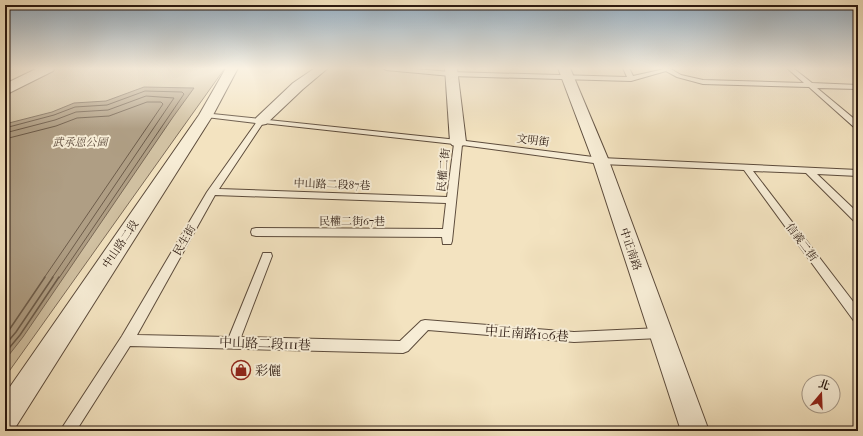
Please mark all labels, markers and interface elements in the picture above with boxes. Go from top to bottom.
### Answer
street label: 文明街 [516,132,550,149]
park label: 武承恩公園 [53,136,109,149]
street label: 民權二街 [435,147,452,193]
street label: 中山路二段87巷 [293,177,371,192]
street label: 民權二街67巷 [319,215,385,228]
street label: 中山路二段 [100,218,141,271]
street label: 信義二街 [783,221,820,264]
street label: 民生街 [171,223,198,258]
street label: 中正南路 [617,226,644,272]
street label: 中正南路106巷 [485,323,569,344]
street label: 中山路二段111巷 [219,334,311,353]
shop icon: 彩儷 [230,359,252,381]
place label: 彩儷 [255,363,281,378]
north arrow [801,374,841,414]
text: 北 [817,377,831,393]

